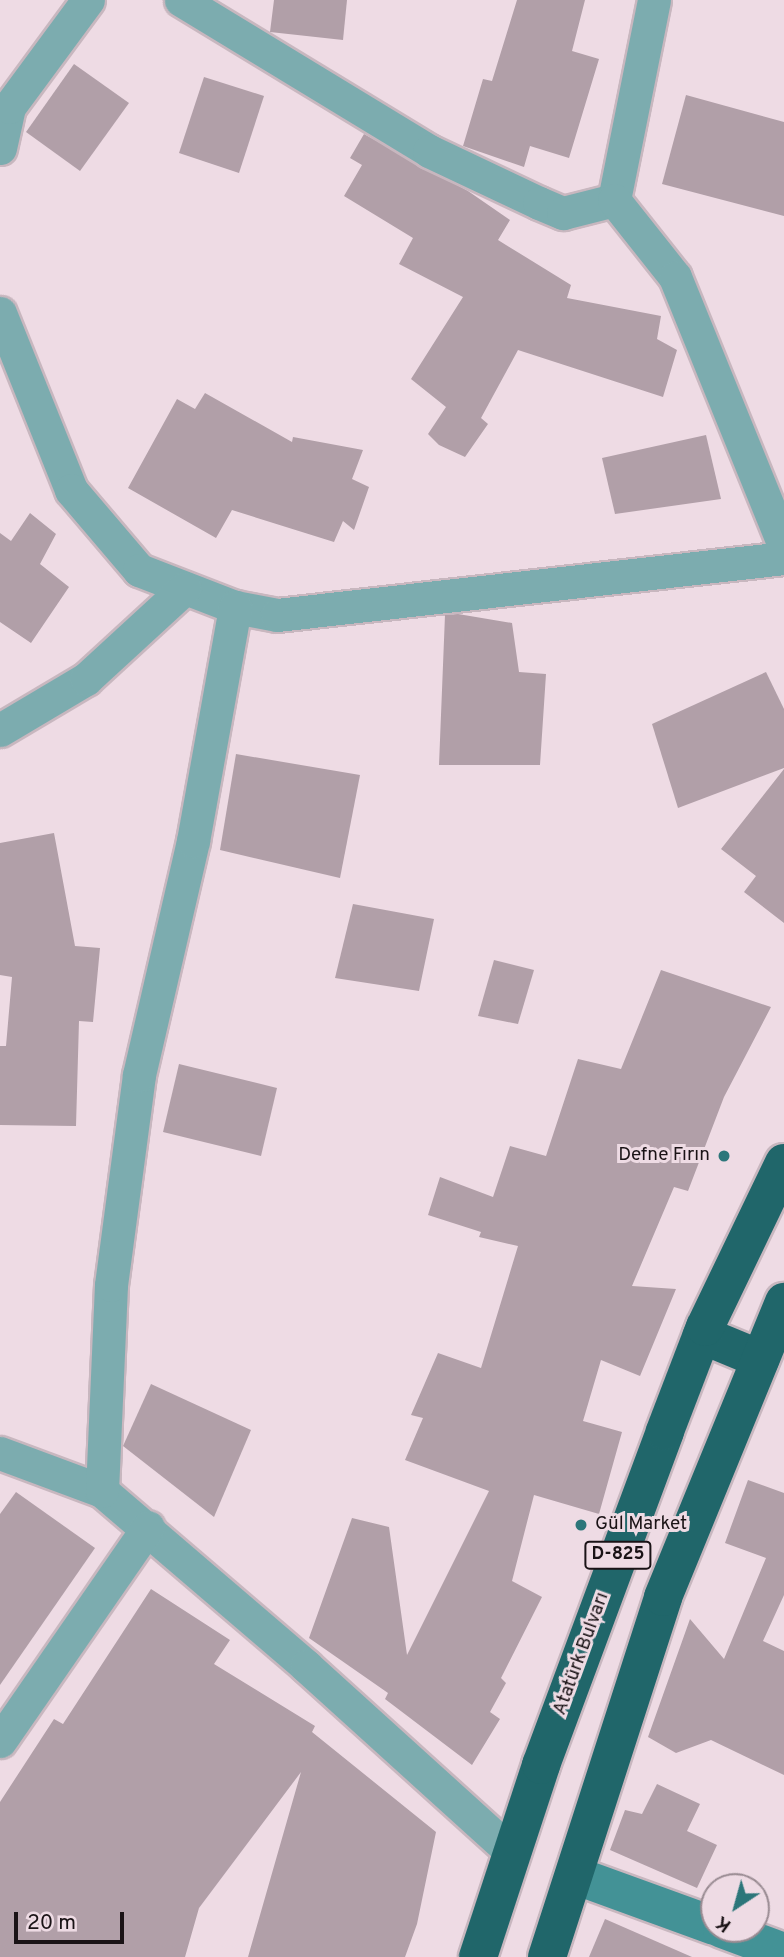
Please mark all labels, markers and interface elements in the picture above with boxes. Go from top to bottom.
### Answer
place label: Defne Fırın [618,1145,710,1167]
marker: Defne Fırın [716,1148,732,1164]
place label: Gül Market [595,1514,687,1536]
marker: Gül Market [573,1517,589,1533]
road number: D-825 [583,1540,653,1570]
street label: Atatürk Bulvarı [549,1590,615,1718]
north arrow [700,1873,770,1943]
scale bar [18,1898,128,1942]
text: 20 m [27,1910,76,1937]
text: K [711,1910,736,1937]

